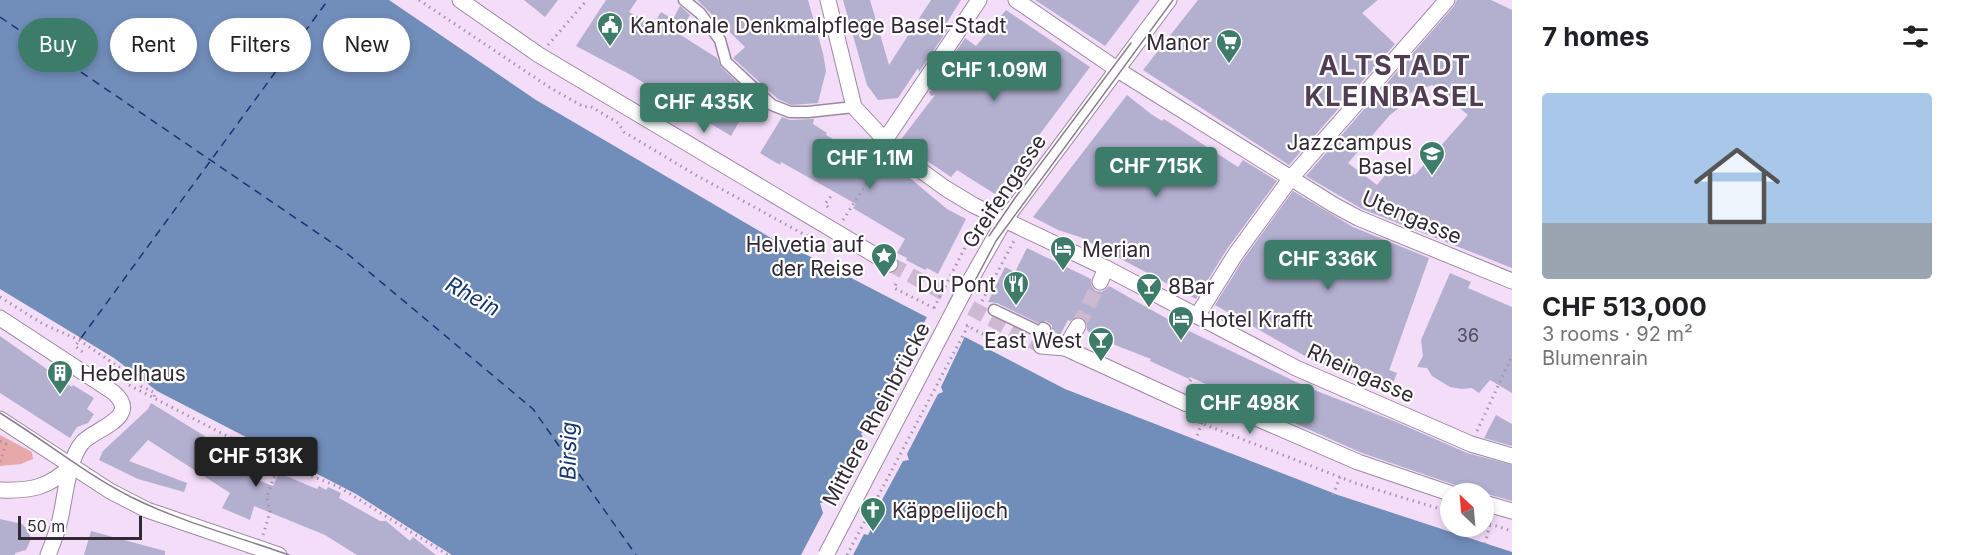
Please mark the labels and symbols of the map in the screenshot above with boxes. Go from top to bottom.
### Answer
public building icon: Kantonale Denkmalpflege Basel-Stadt [595,10,625,48]
place label: Kantonale Denkmalpflege Basel-Stadt [630,13,1007,38]
supermarket icon: Manor [1214,27,1244,65]
place label: Manor [1146,30,1210,55]
district label: ALTSTADT KLEINBASEL [1304,49,1486,113]
pin: CHF 1.09M [925,51,1063,102]
pin: CHF 435K [642,83,766,134]
street label: Greifengasse [957,130,1051,252]
place label: Jazzcampus Basel [1287,130,1412,179]
pin: CHF 1.1M [808,139,932,190]
school or university icon: Jazzcampus Basel [1417,139,1447,177]
pin: CHF 715K [1094,147,1218,198]
street label: Utengasse [1358,185,1466,249]
place label: Helvetia auf der Reise [746,232,864,281]
hotel icon: Merian [1048,234,1078,272]
place label: Merian [1082,237,1151,262]
pin: CHF 336K [1266,240,1390,291]
place icon: Helvetia auf der Reise [869,241,899,279]
restaurant icon: Du Pont [1001,269,1031,307]
water label: Rhein [441,271,505,321]
bar icon: 8Bar [1134,271,1164,309]
place label: Du Pont [917,272,996,297]
place label: 8Bar [1168,274,1215,299]
hotel icon: Hotel Krafft [1166,304,1196,342]
place label: Hotel Krafft [1200,307,1313,332]
street label: Mittlere Rheinbrücke [817,318,935,510]
bar icon: East West [1086,325,1116,363]
house number: 36 [1457,325,1479,346]
place label: East West [984,328,1082,353]
street label: Rheingasse [1303,338,1419,408]
building icon: Hebelhaus [45,358,75,396]
place label: Hebelhaus [80,361,186,386]
pin: CHF 498K [1188,384,1312,435]
water label: Birsig [554,422,582,480]
pin: CHF 513K [194,437,318,488]
north arrow [1440,483,1494,537]
church icon: Käppelijoch [858,495,888,533]
place label: Käppelijoch [892,498,1008,523]
scale bar [18,513,142,540]

